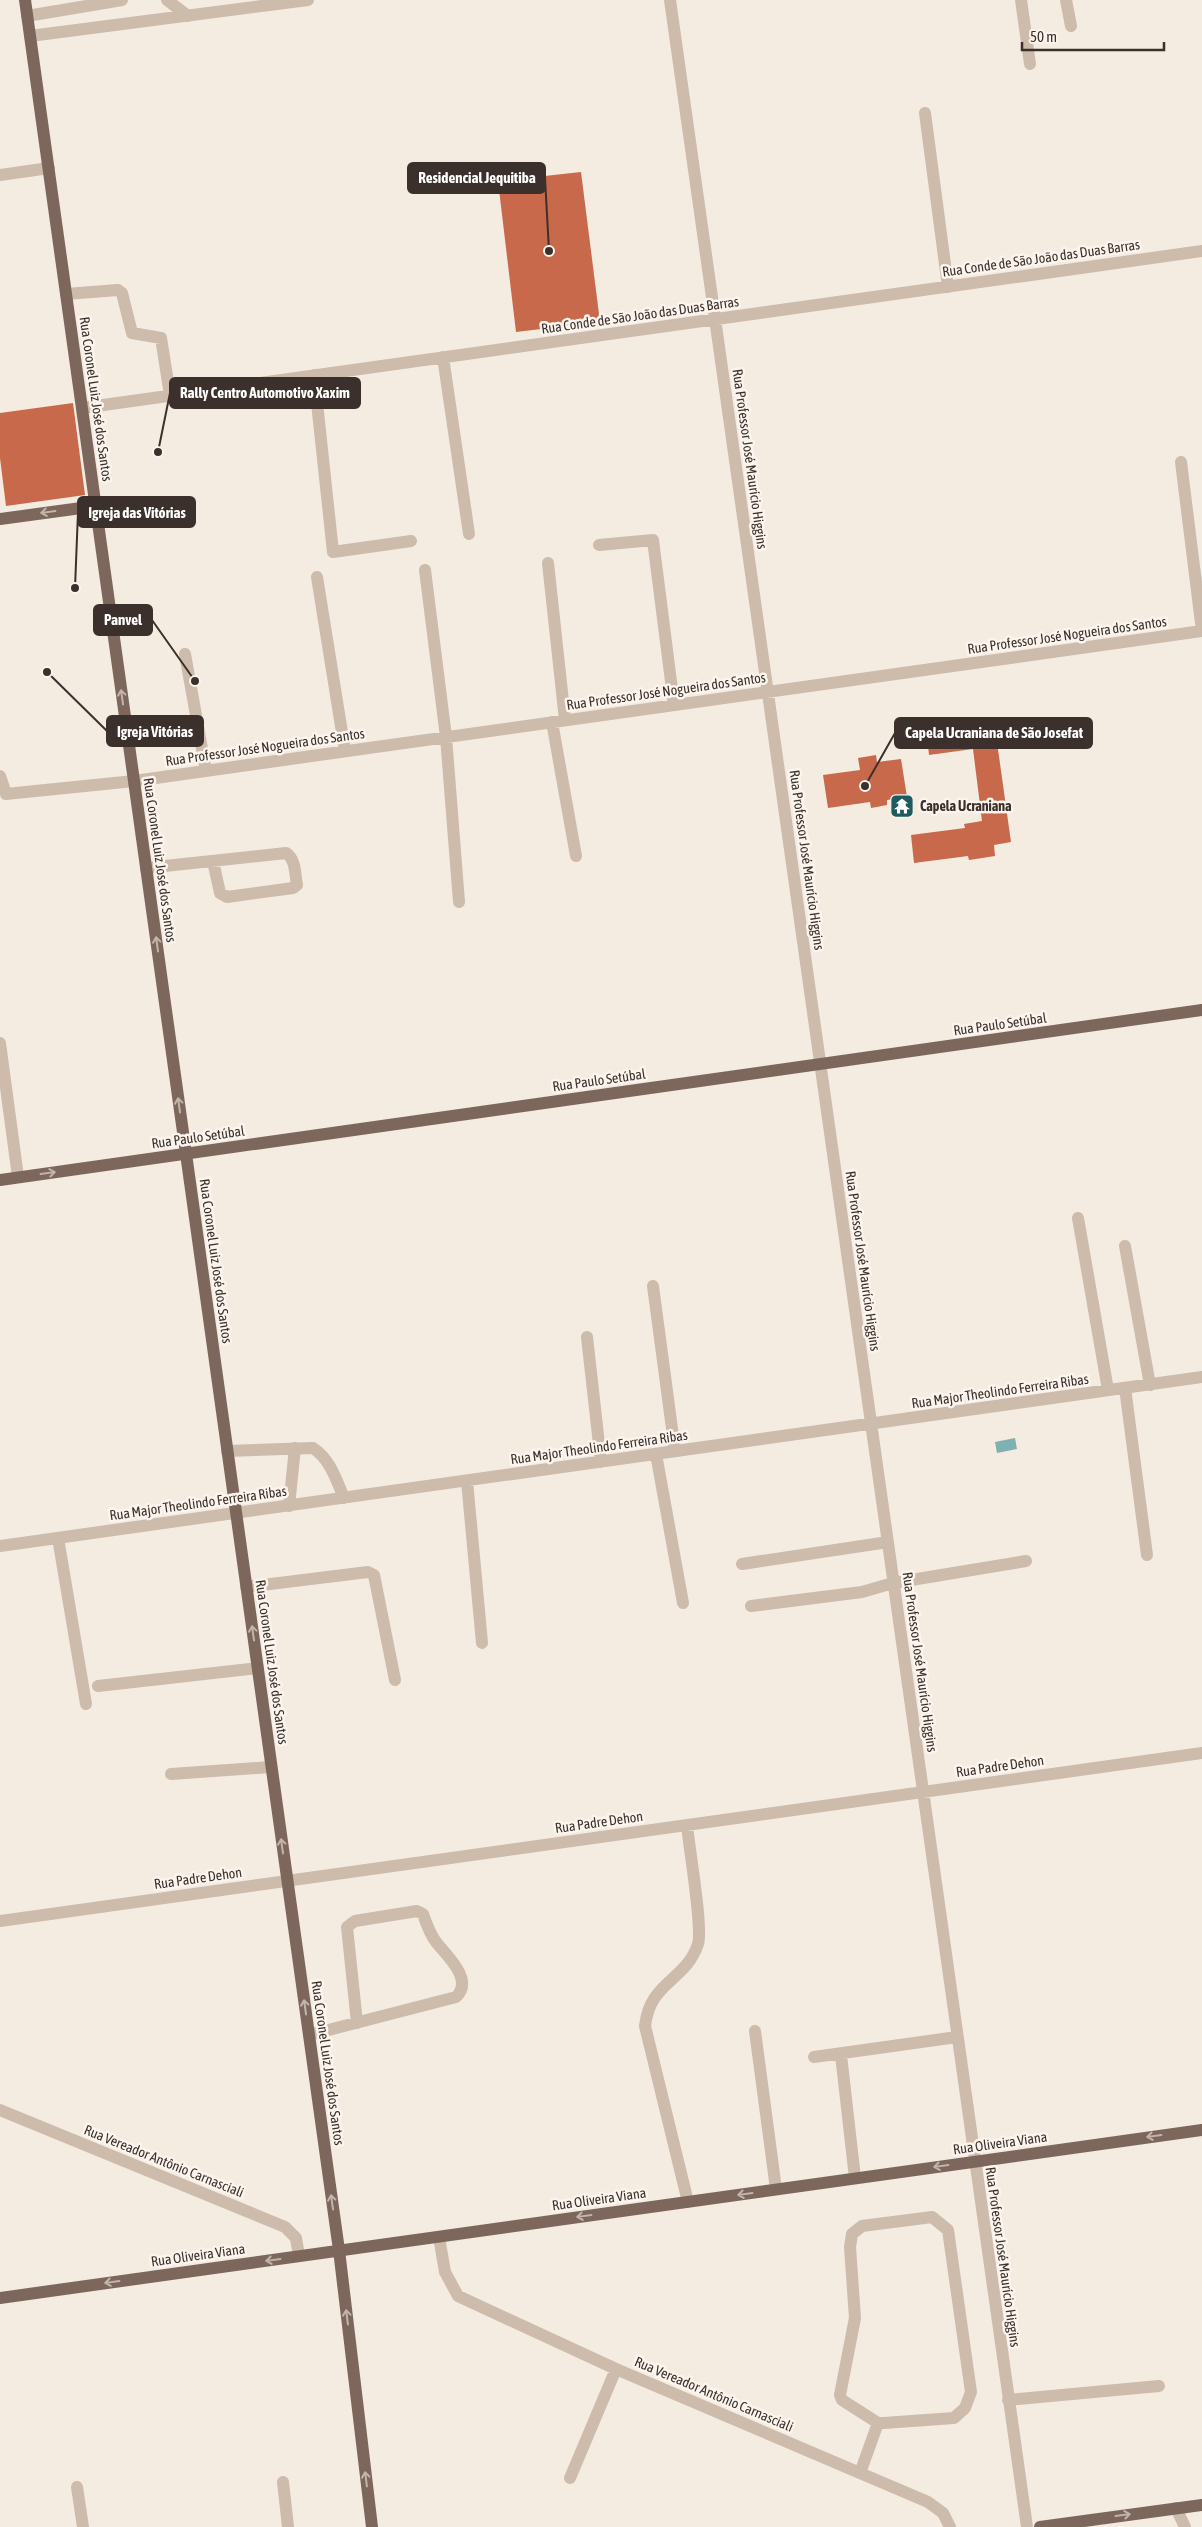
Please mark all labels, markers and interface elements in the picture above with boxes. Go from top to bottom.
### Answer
scale bar [1022,20,1164,52]
text: 50 m [1030,28,1057,45]
callout: Residencial Jequitiba [408,163,545,193]
text: Residencial Jequitiba [418,169,536,186]
street label: Rua Conde de São João das Duas Barras [941,236,1141,280]
street label: Rua Conde de São João das Duas Barras [540,293,740,337]
street label: Rua Coronel Luiz José dos Santos [77,316,115,482]
street label: Rua Professor José Maurício Higgins [729,368,771,550]
callout: Rally Centro Automotivo Xaxim [170,378,360,408]
text: Rally Centro Automotivo Xaxim [180,384,350,401]
callout: Igreja das Vitórias [78,497,195,527]
text: Igreja das Vitórias [88,504,186,521]
one-way arrow [40,508,56,518]
callout: Panvel [94,605,152,635]
text: Panvel [104,611,143,628]
street label: Rua Professor José Nogueira dos Santos [966,613,1168,657]
street label: Rua Professor José Nogueira dos Santos [565,669,767,713]
one-way arrow [117,689,127,705]
callout: Igreja Vitórias [107,716,203,746]
callout: Capela Ucraniana de São Josefat [895,718,1092,748]
text: Igreja Vitórias [117,723,194,740]
text: Capela Ucraniana de São Josefat [905,724,1084,741]
street label: Rua Professor José Nogueira dos Santos [164,725,366,769]
street label: Rua Professor José Maurício Higgins [786,769,828,951]
street label: Rua Coronel Luiz José dos Santos [141,777,179,943]
temple icon: Capela Ucraniana [889,793,915,819]
place label: Capela Ucraniana [920,798,1012,814]
one-way arrow [152,937,162,953]
street label: Rua Paulo Setúbal [952,1009,1048,1038]
street label: Rua Paulo Setúbal [551,1065,647,1094]
one-way arrow [174,1098,184,1114]
street label: Rua Paulo Setúbal [150,1122,246,1151]
one-way arrow [40,1168,56,1178]
street label: Rua Professor José Maurício Higgins [842,1170,884,1352]
street label: Rua Coronel Luiz José dos Santos [197,1178,235,1344]
street label: Rua Major Theolindo Ferreira Ribas [911,1371,1090,1411]
street label: Rua Major Theolindo Ferreira Ribas [510,1427,689,1467]
street label: Rua Major Theolindo Ferreira Ribas [109,1483,288,1523]
street label: Rua Professor José Maurício Higgins [899,1571,941,1753]
street label: Rua Coronel Luiz José dos Santos [253,1579,291,1745]
one-way arrow [248,1625,258,1641]
street label: Rua Padre Dehon [955,1752,1045,1780]
street label: Rua Padre Dehon [554,1808,644,1836]
one-way arrow [277,1838,287,1854]
street label: Rua Padre Dehon [153,1864,243,1892]
street label: Rua Coronel Luiz José dos Santos [309,1980,347,2146]
one-way arrow [300,1999,310,2015]
street label: Rua Vereador Antônio Carnasciali [82,2122,246,2200]
street label: Rua Oliveira Viana [952,2128,1048,2158]
one-way arrow [1146,2132,1162,2142]
one-way arrow [933,2162,949,2172]
street label: Rua Professor José Maurício Higgins [982,2166,1024,2348]
street label: Rua Oliveira Viana [551,2184,647,2214]
one-way arrow [738,2189,754,2199]
one-way arrow [327,2194,337,2210]
one-way arrow [577,2211,593,2221]
street label: Rua Oliveira Viana [150,2240,246,2270]
one-way arrow [266,2255,282,2265]
one-way arrow [105,2277,121,2287]
one-way arrow [342,2310,352,2326]
street label: Rua Vereador Antônio Carnasciali [632,2353,796,2435]
one-way arrow [361,2471,371,2487]
one-way arrow [1115,2510,1131,2520]

